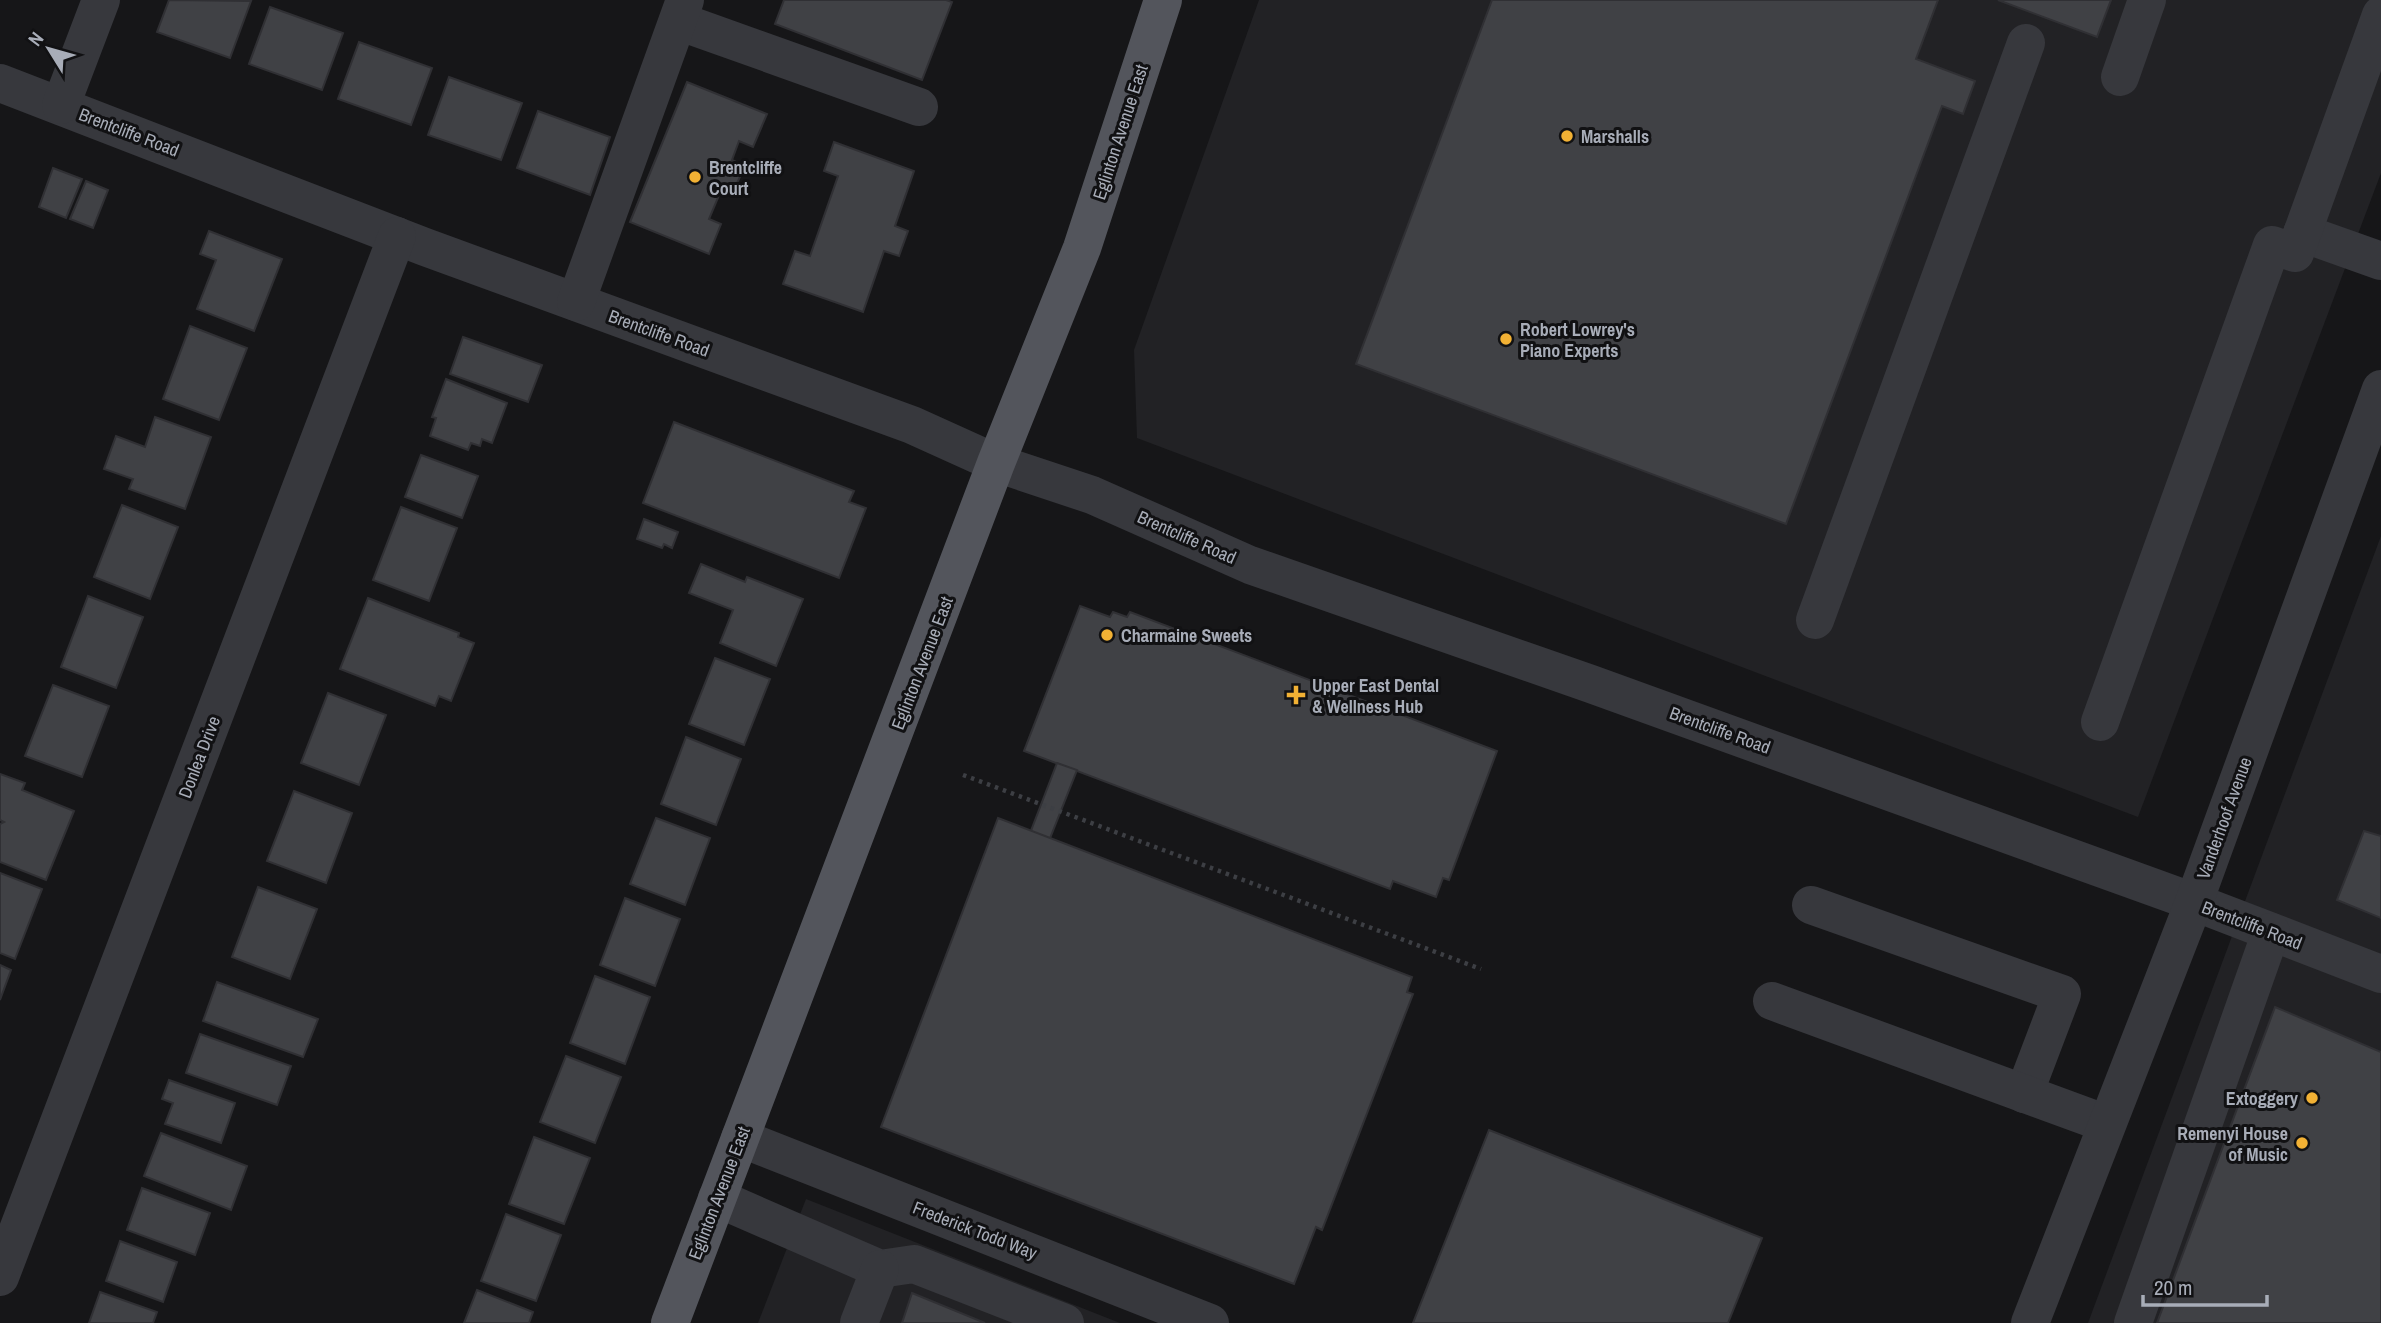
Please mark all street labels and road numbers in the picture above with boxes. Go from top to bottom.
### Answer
street label: Eglinton Avenue East [1086,61,1154,203]
street label: Brentcliffe Road [75,101,183,163]
street label: Brentcliffe Road [605,303,713,363]
street label: Brentcliffe Road [1134,504,1240,570]
street label: Eglinton Avenue East [885,593,959,733]
street label: Brentcliffe Road [1666,700,1774,760]
street label: Donlea Drive [172,712,226,802]
street label: Vanderhoof Avenue [2190,753,2258,883]
street label: Brentcliffe Road [2198,894,2306,956]
street label: Eglinton Avenue East [682,1123,756,1263]
street label: Frederick Todd Way [909,1195,1041,1265]

